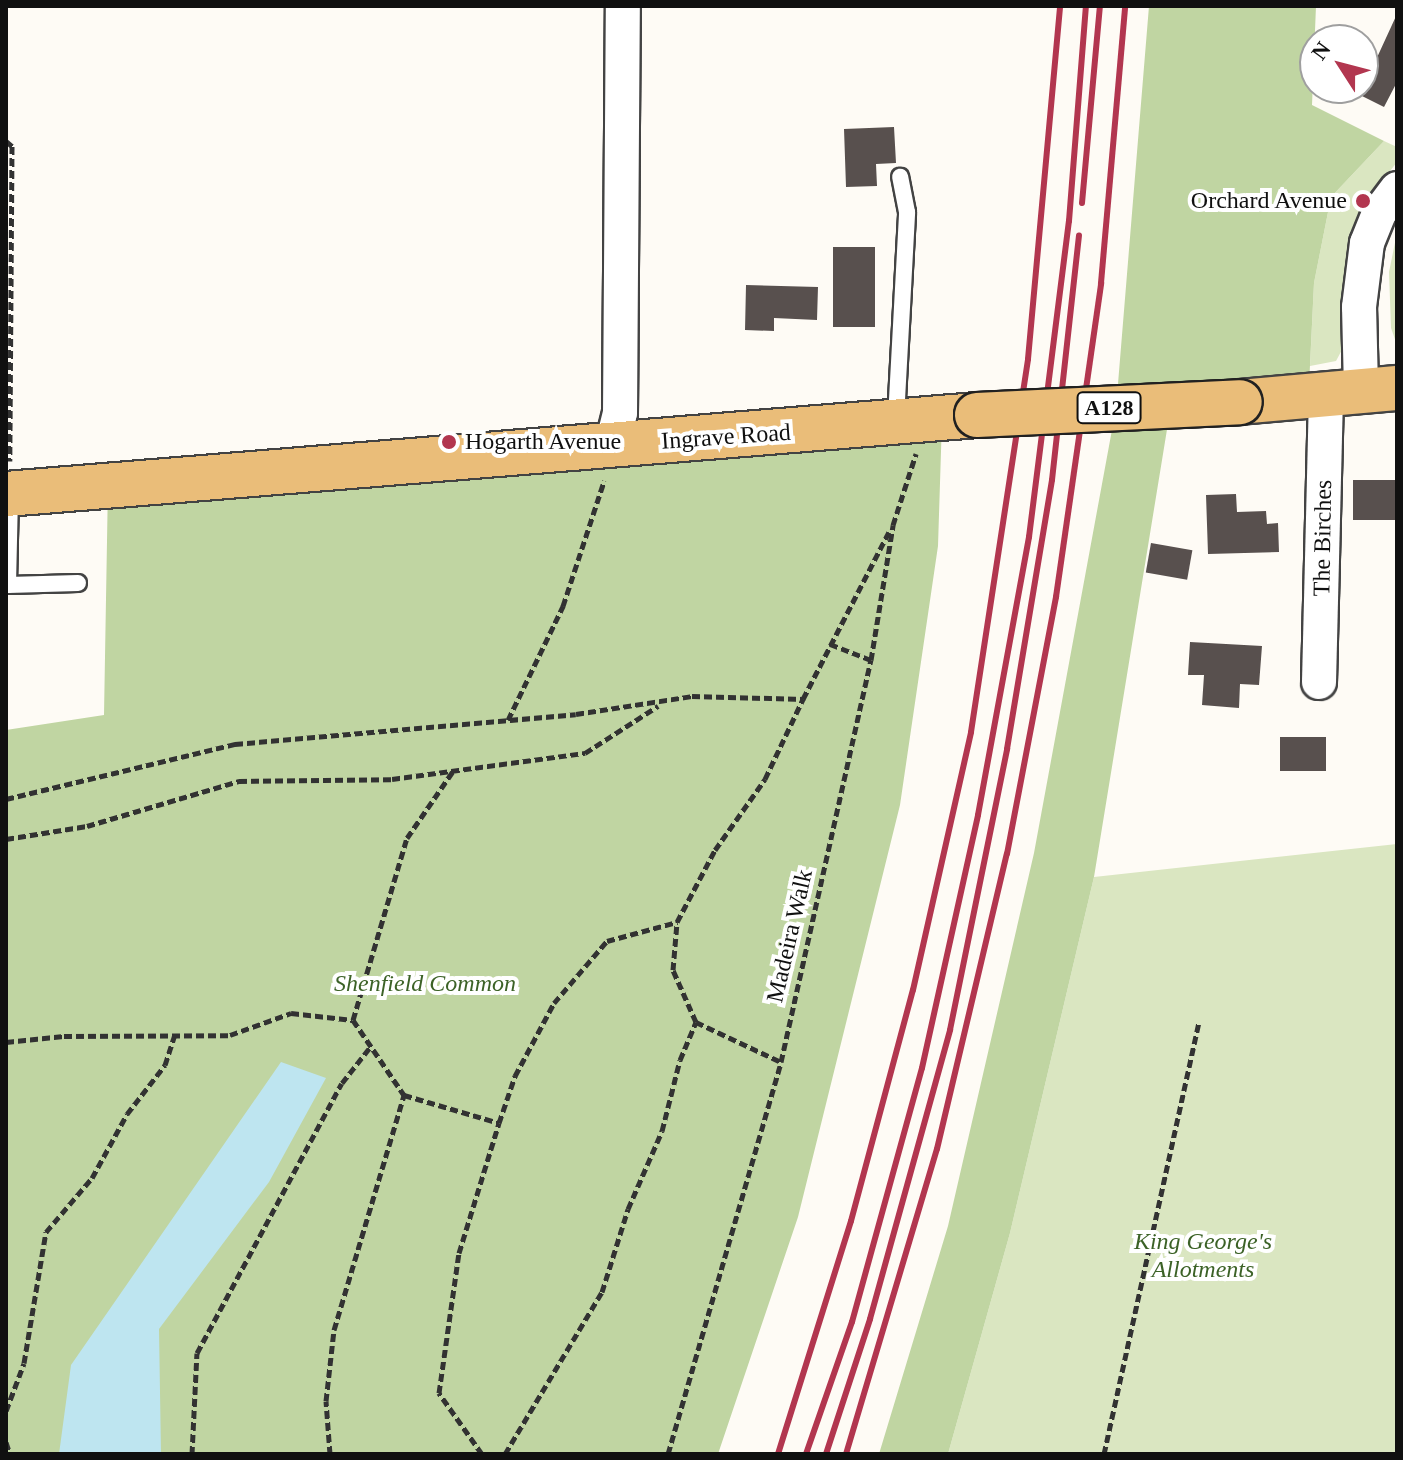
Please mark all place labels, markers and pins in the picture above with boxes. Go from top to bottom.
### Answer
place label: Orchard Avenue [1190,187,1347,215]
marker: Orchard Avenue [1354,192,1372,210]
place label: Hogarth Avenue [465,428,622,456]
marker: Hogarth Avenue [440,433,458,451]

